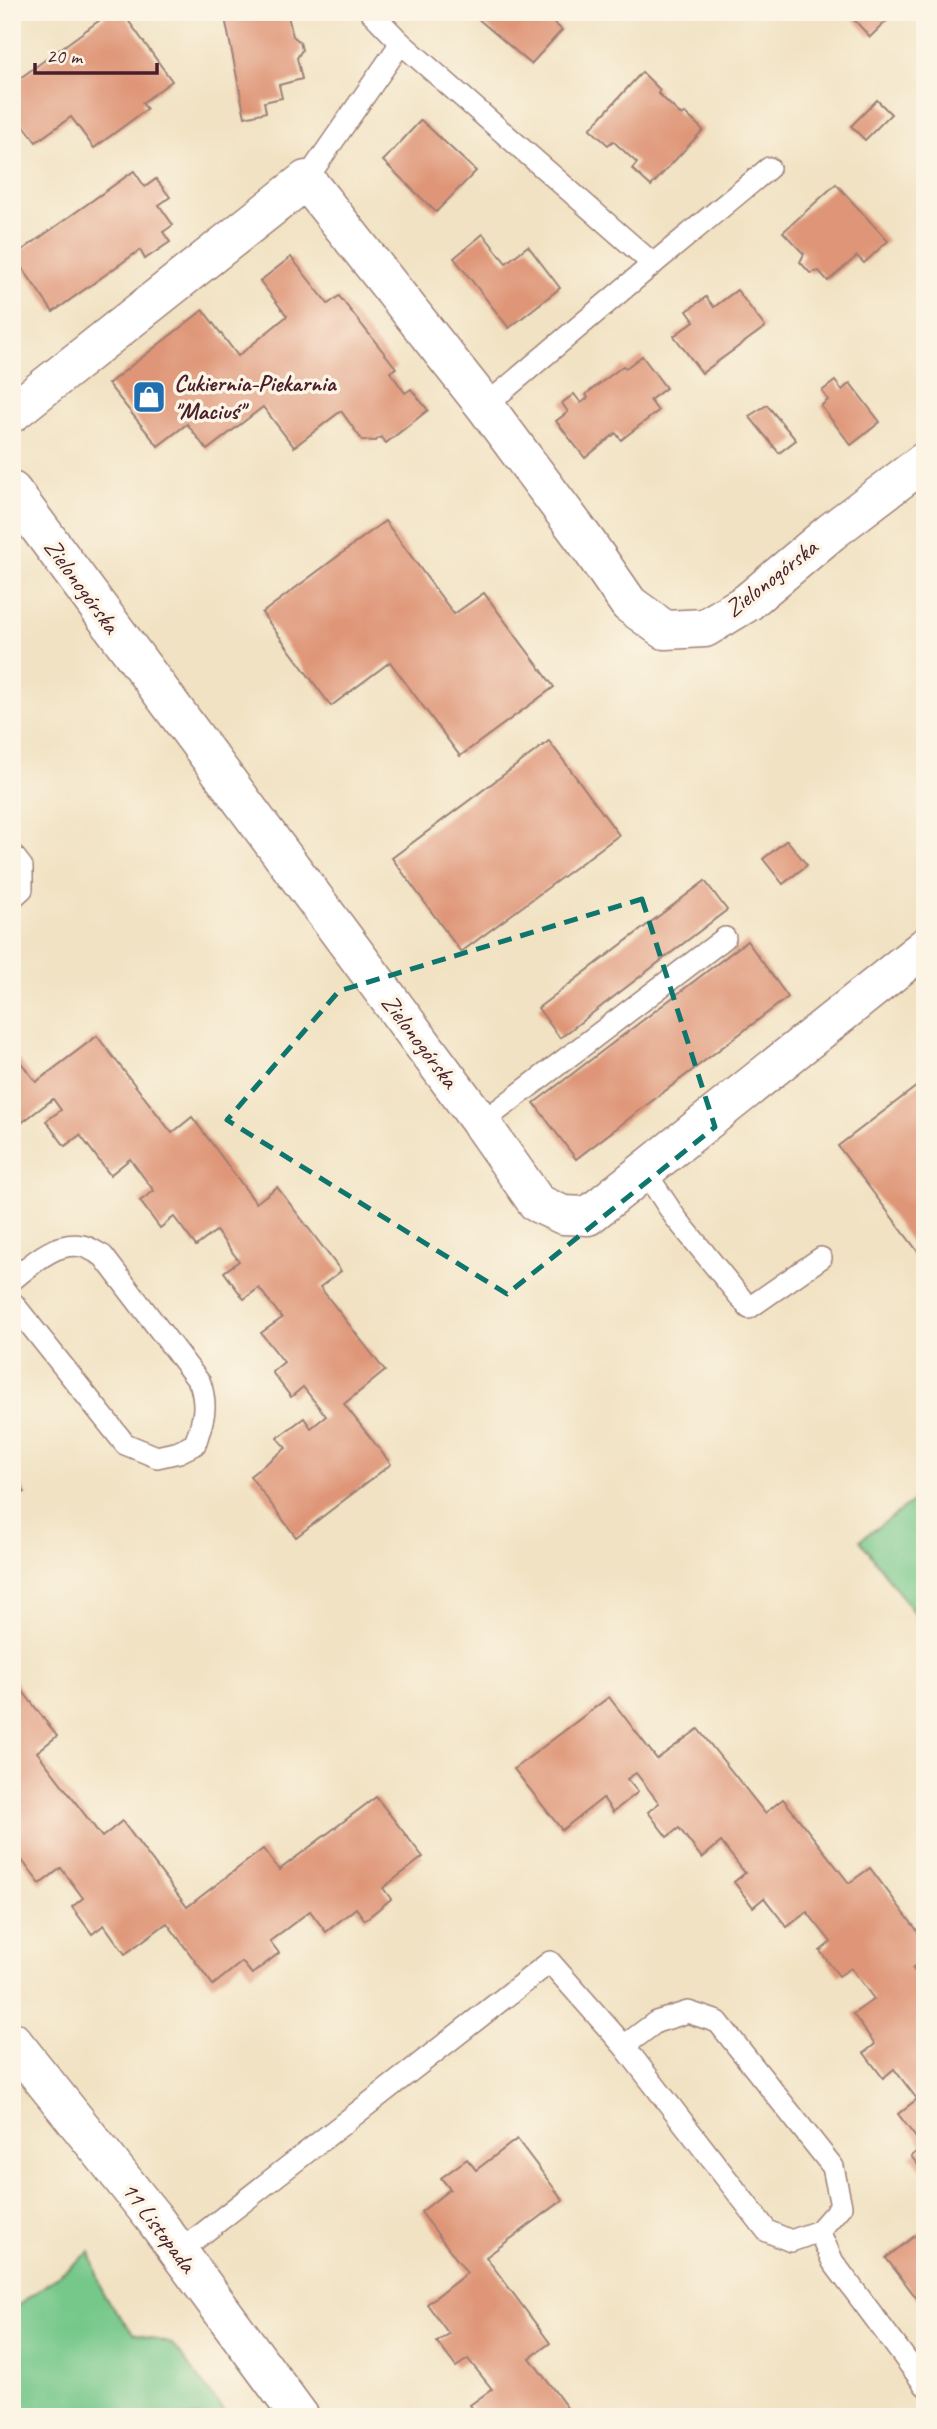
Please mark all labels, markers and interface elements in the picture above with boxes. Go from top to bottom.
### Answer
scale bar [35,32,158,76]
text: 20 m [46,43,84,69]
place label: Cukiernia-Piekarnia "Maciuś" [174,368,338,426]
shop icon: Cukiernia-Piekarnia "Maciuś" [130,378,168,416]
street label: Zielonogórska [719,531,825,624]
street label: Zielonogórska [38,533,127,640]
street label: Zielonogórska [375,988,466,1095]
street label: 11 Listopada [115,2176,204,2279]

